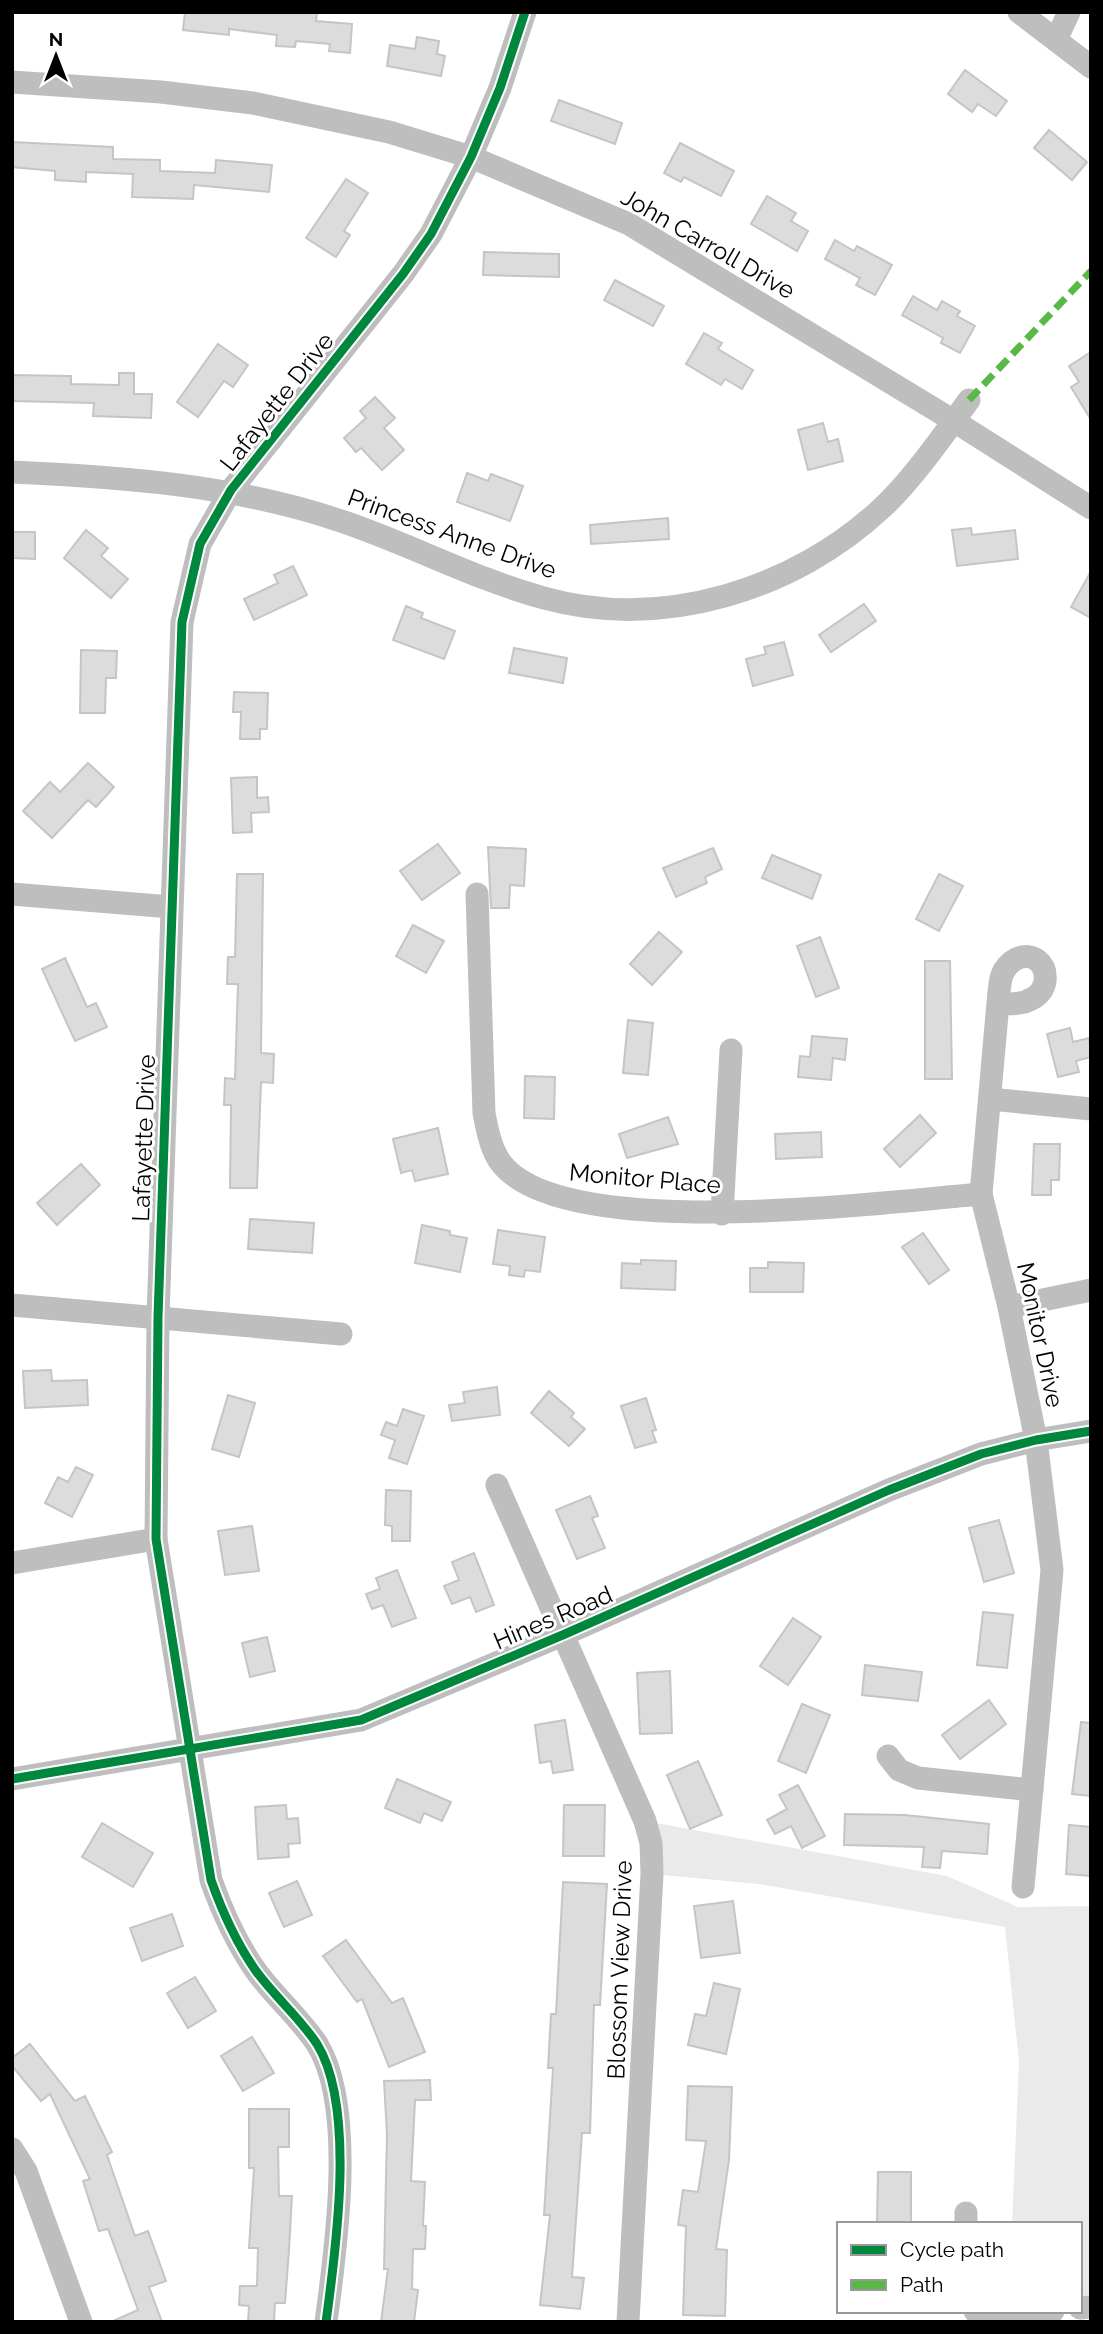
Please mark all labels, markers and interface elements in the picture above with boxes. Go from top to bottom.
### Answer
north arrow [21,21,91,91]
text: N [49,28,63,50]
street label: John Carroll Drive [616,182,800,305]
street label: Lafayette Drive [214,327,340,477]
street label: Princess Anne Drive [344,482,560,585]
street label: Lafayette Drive [126,1054,161,1222]
street label: Monitor Place [568,1157,722,1200]
street label: Monitor Drive [1011,1260,1070,1410]
street label: Hines Road [489,1580,617,1656]
street label: Blossom View Drive [601,1860,638,2080]
legend [837,2222,1082,2313]
text: Cycle path [900,2237,1004,2262]
text: Path [900,2272,944,2297]

